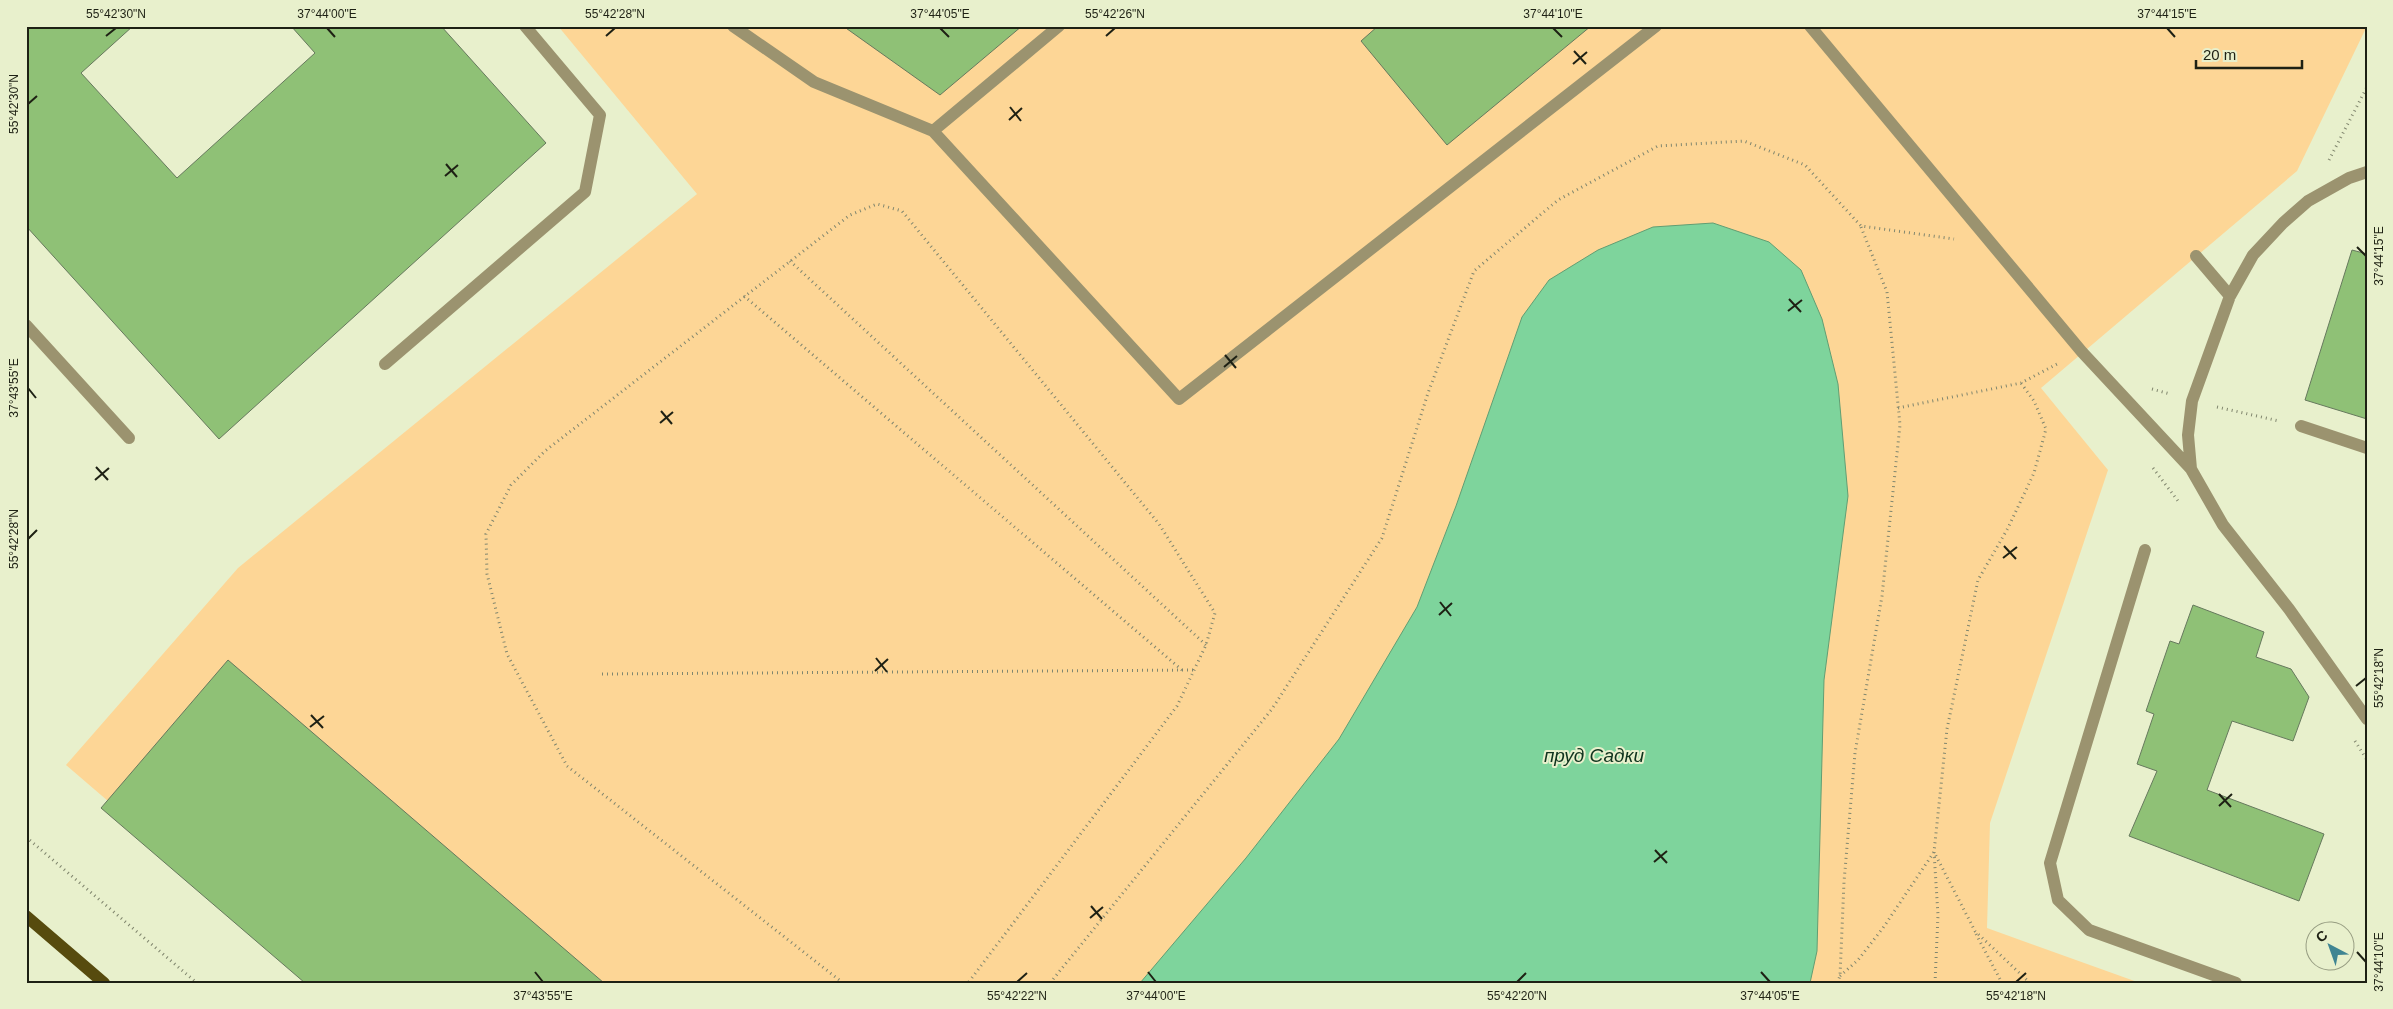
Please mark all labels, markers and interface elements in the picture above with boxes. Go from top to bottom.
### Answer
text: 55°42'30"N [86,7,146,21]
text: 37°44'00"E [297,7,357,21]
text: 55°42'28"N [585,7,645,21]
text: 37°44'05"E [910,7,970,21]
text: 55°42'26"N [1085,7,1145,21]
text: 37°44'10"E [1523,7,1583,21]
text: 37°44'15"E [2137,7,2197,21]
scale bar [2196,38,2302,70]
text: 20 m [2203,46,2236,63]
text: 55°42'30"N [7,74,21,134]
text: 37°44'15"E [2372,226,2386,286]
text: 37°43'55"E [7,358,21,418]
text: 55°42'28"N [7,509,21,569]
text: 55°42'18"N [2372,648,2386,708]
water label: пруд Садки [1544,745,1645,766]
north arrow [2306,922,2356,972]
text: С [2312,927,2331,946]
text: 37°44'10"E [2372,932,2386,992]
text: 37°43'55"E [513,989,573,1003]
text: 55°42'22"N [987,989,1047,1003]
text: 37°44'00"E [1126,989,1186,1003]
text: 55°42'20"N [1487,989,1547,1003]
text: 37°44'05"E [1740,989,1800,1003]
text: 55°42'18"N [1986,989,2046,1003]

